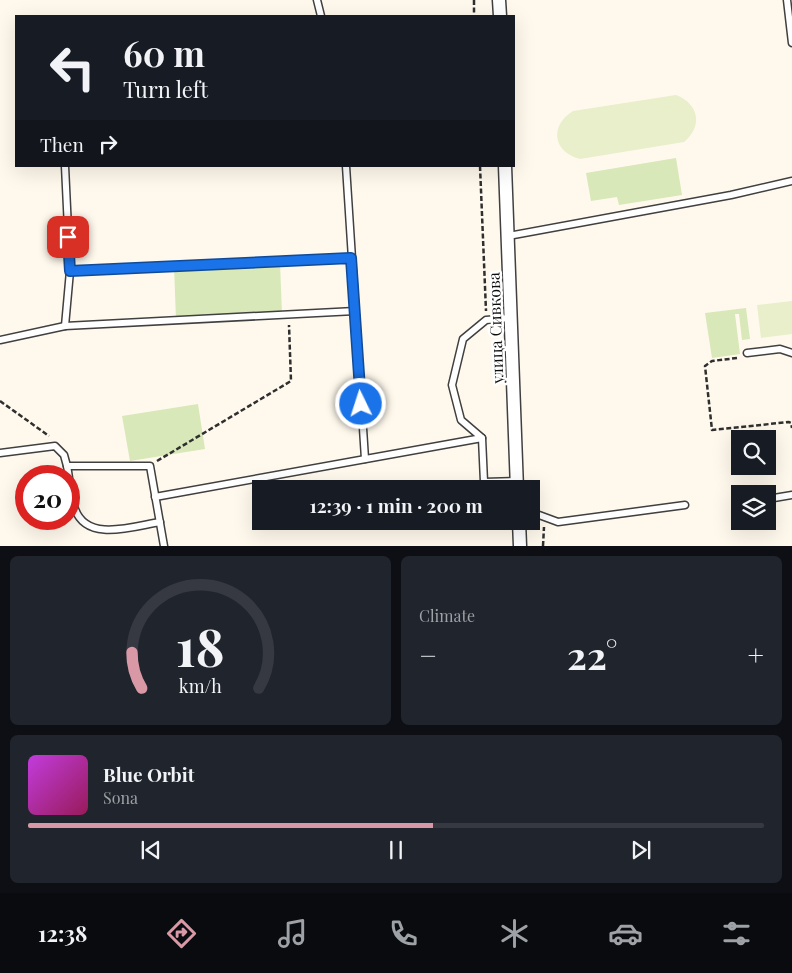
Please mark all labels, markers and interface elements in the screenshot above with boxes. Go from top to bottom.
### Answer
text: 60 m [123,29,205,76]
icon: left [40,35,105,100]
text: Turn left [123,74,208,104]
icon: right [94,130,122,158]
text: Then [40,131,84,157]
pin [47,216,89,258]
icon: arrive [54,223,82,251]
street label: улица Сивкова [483,272,507,385]
position arrow [334,377,386,429]
map controls [731,430,776,530]
button: search [731,430,776,475]
speed limit sign: 20 [15,465,80,530]
button: layers [731,485,776,530]
text: 12:39 · 1 min · 200 m [309,492,483,518]
text: Climate [419,605,475,626]
text: 18 [176,611,225,680]
text: 22° [567,629,618,680]
text: − [419,636,437,673]
text: + [748,636,764,673]
text: km/h [179,674,222,697]
text: Blue Orbit [103,761,194,787]
text: Sona [103,787,138,808]
icon: previous [137,836,165,864]
icon: pause [382,836,410,864]
icon: next [627,836,655,864]
icon: directions [164,916,199,951]
icon: music [275,916,310,951]
icon: phone [386,916,421,951]
icon: climate [497,916,532,951]
icon: car [608,916,643,951]
icon: filters [719,916,754,951]
text: 12:38 [38,918,87,948]

